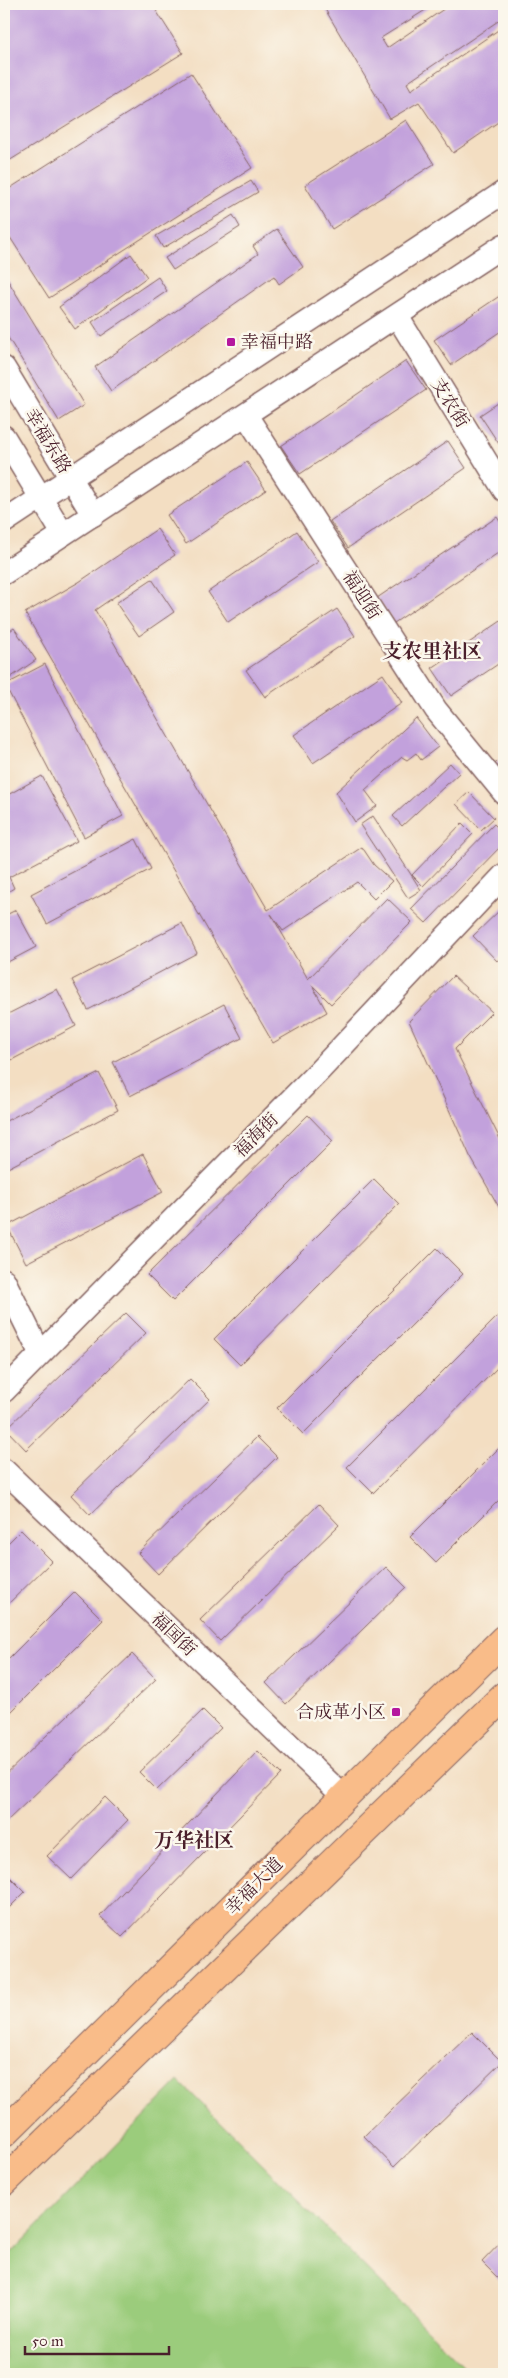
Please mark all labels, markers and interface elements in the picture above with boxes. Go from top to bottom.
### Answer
place label: 幸福中路 [241,331,313,353]
marker: 幸福中路 [225,336,237,348]
street label: 支农街 [426,374,474,432]
street label: 幸福东路 [20,404,76,478]
street label: 福迎街 [338,566,386,624]
district label: 支农里社区 [382,639,482,663]
street label: 福海街 [229,1108,283,1162]
street label: 福国街 [147,1607,201,1661]
place label: 合成革小区 [296,1701,386,1723]
marker: 合成革小区 [390,1706,402,1718]
district label: 万华社区 [154,1828,234,1852]
street label: 幸福大道 [221,1853,287,1919]
scale bar [25,2323,169,2355]
text: 50 m [32,2332,64,2350]

